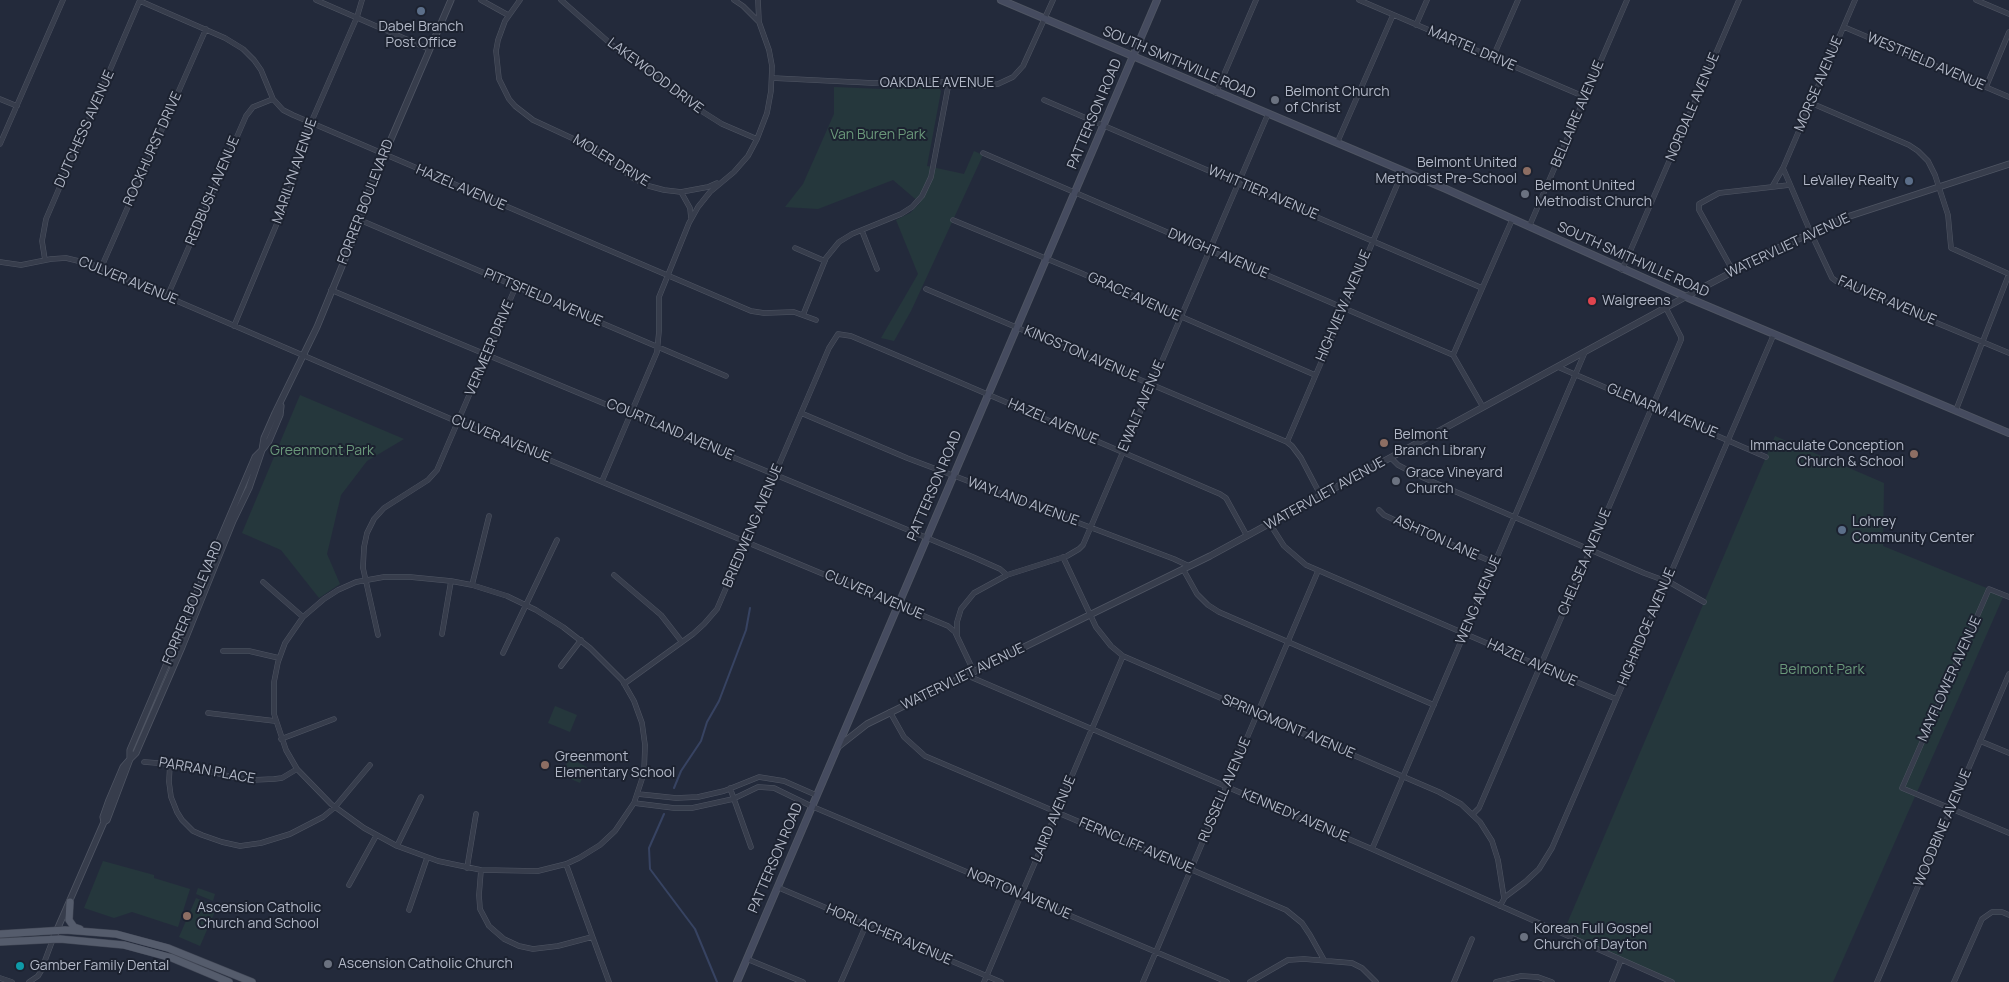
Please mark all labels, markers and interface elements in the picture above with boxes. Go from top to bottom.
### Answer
marker: Dabel Branch Post Office [415,5,427,17]
place label: Dabel Branch Post Office [378,19,464,52]
street label: SOUTH SMITHVILLE ROAD [1100,23,1258,103]
street label: MARTEL DRIVE [1426,23,1518,75]
street label: WESTFIELD AVENUE [1864,29,1988,95]
street label: MORSE AVENUE [1791,34,1847,134]
street label: LAKEWOOD DRIVE [604,35,706,117]
street label: NORDALE AVENUE [1663,50,1723,164]
street label: PATTERSON ROAD [1064,56,1126,172]
street label: BELLAIRE AVENUE [1548,58,1608,170]
street label: DUTCHESS AVENUE [52,68,118,190]
street label: OAKDALE AVENUE [880,75,994,91]
place label: Belmont Church of Christ [1285,84,1389,116]
street label: ROCKHURST DRIVE [120,89,186,209]
marker: Belmont Church of Christ [1269,94,1281,106]
street label: MARILYN AVENUE [269,116,321,226]
park label: Van Buren Park [830,127,926,143]
street label: MOLER DRIVE [570,132,652,190]
street label: REDBUSH AVENUE [182,134,244,248]
street label: FORRER BOULEVARD [334,137,398,267]
place label: Belmont United Methodist Pre-School [1376,155,1517,188]
street label: HAZEL AVENUE [413,161,509,215]
street label: WHITTIER AVENUE [1205,162,1321,224]
marker: Belmont United Methodist Pre-School [1521,165,1533,177]
place label: LeValley Realty [1803,173,1899,189]
marker: LeValley Realty [1903,175,1915,187]
place label: Belmont United Methodist Church [1535,178,1652,210]
marker: Belmont United Methodist Church [1519,188,1531,200]
street label: WATERVLIET AVENUE [1723,210,1853,282]
street label: SOUTH SMITHVILLE ROAD [1554,219,1712,301]
street label: DWIGHT AVENUE [1165,225,1271,283]
street label: HIGHVIEW AVENUE [1313,248,1375,364]
street label: CULVER AVENUE [76,253,180,309]
street label: PITTSFIELD AVENUE [481,265,605,331]
street label: GRACE AVENUE [1085,269,1183,325]
street label: FAUVER AVENUE [1835,273,1939,329]
place label: Walgreens [1602,293,1671,309]
marker: Walgreens [1586,295,1598,307]
street label: VERMEER DRIVE [462,298,518,398]
street label: KINGSTON AVENUE [1021,322,1141,386]
street label: EWALT AVENUE [1115,358,1169,454]
street label: GLENARM AVENUE [1604,380,1720,442]
street label: HAZEL AVENUE [1005,395,1101,449]
street label: COURTLAND AVENUE [604,396,736,464]
street label: CULVER AVENUE [449,411,553,467]
place label: Belmont Branch Library [1394,427,1486,460]
street label: PATTERSON ROAD [904,428,966,544]
marker: Belmont Branch Library [1378,437,1390,449]
place label: Immaculate Conception Church & School [1750,438,1904,471]
park label: Greenmont Park [270,443,374,459]
marker: Immaculate Conception Church & School [1908,448,1920,460]
street label: WATERVLIET AVENUE [1262,454,1388,534]
street label: BRIEDWENG AVENUE [719,462,787,590]
place label: Grace Vineyard Church [1406,465,1503,498]
street label: WAYLAND AVENUE [965,474,1081,530]
marker: Grace Vineyard Church [1390,475,1402,487]
street label: CHELSEA AVENUE [1555,506,1615,618]
street label: ASHTON LANE [1391,512,1481,564]
place label: Lohrey Community Center [1852,514,1974,546]
marker: Lohrey Community Center [1836,524,1848,536]
street label: FORRER BOULEVARD [159,539,227,667]
street label: WENG AVENUE [1453,553,1505,647]
street label: HIGHRIDGE AVENUE [1615,566,1679,688]
street label: CULVER AVENUE [822,567,926,623]
street label: MAYFLOWER AVENUE [1915,614,1985,744]
street label: HAZEL AVENUE [1484,636,1580,690]
street label: WATERVLIET AVENUE [899,640,1027,714]
park label: Belmont Park [1780,662,1864,678]
street label: SPRINGMONT AVENUE [1219,691,1357,763]
street label: RUSSELL AVENUE [1195,735,1255,845]
place label: Greenmont Elementary School [555,749,675,782]
street label: PARRAN PLACE [157,754,257,788]
marker: Greenmont Elementary School [539,759,551,771]
street label: WOODBINE AVENUE [1911,767,1975,889]
street label: LAIRD AVENUE [1028,773,1080,865]
street label: KENNEDY AVENUE [1239,786,1351,846]
street label: PATTERSON ROAD [745,800,807,916]
street label: FERNCLIFF AVENUE [1076,814,1196,878]
street label: NORTON AVENUE [965,865,1073,923]
place label: Ascension Catholic Church and School [197,900,321,932]
street label: HORLACHER AVENUE [823,901,955,969]
marker: Ascension Catholic Church and School [181,910,193,922]
place label: Korean Full Gospel Church of Dayton [1534,921,1652,954]
marker: Korean Full Gospel Church of Dayton [1518,931,1530,943]
place label: Ascension Catholic Church [338,956,513,972]
place label: Gamber Family Dental [30,958,169,974]
marker: Ascension Catholic Church [322,958,334,970]
marker: Gamber Family Dental [14,960,26,972]

